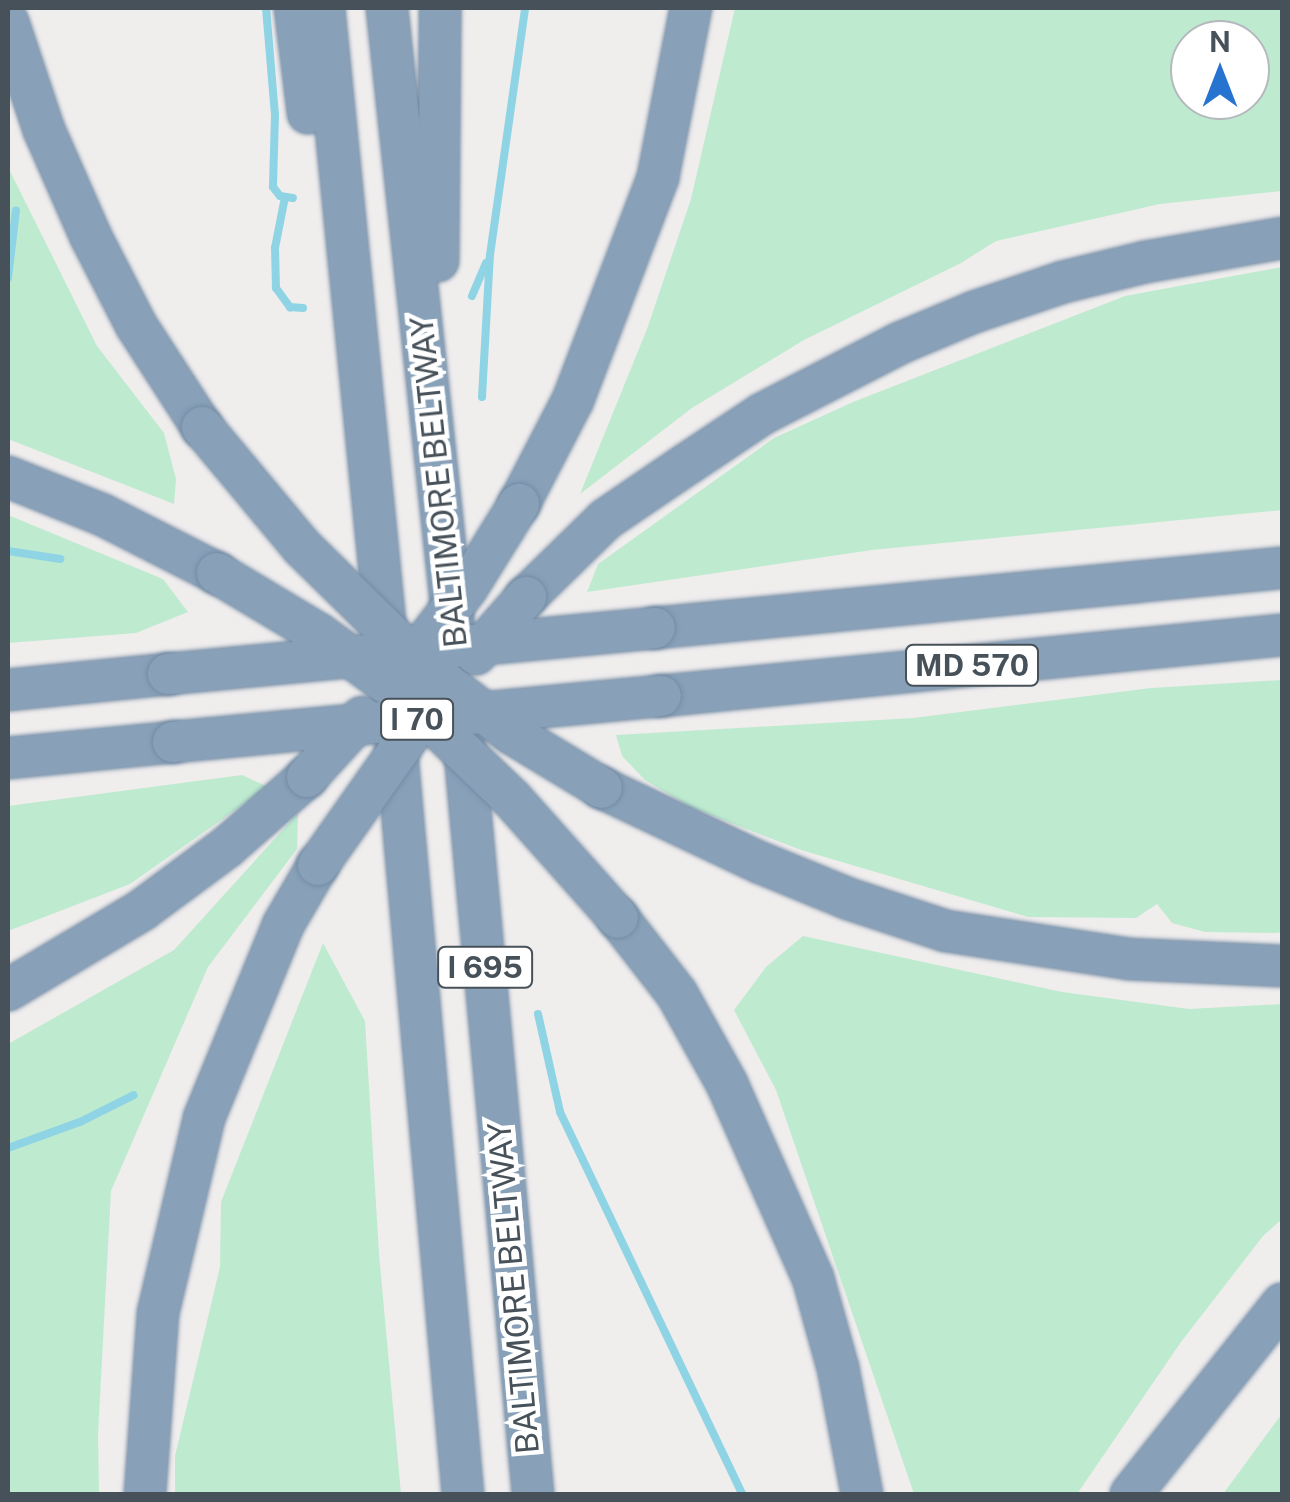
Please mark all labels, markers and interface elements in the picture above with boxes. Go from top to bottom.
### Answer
north arrow [1170,20,1270,120]
text: N [1209,25,1231,58]
street label: BALTIMORE BELTWAY [403,315,475,649]
road number: MD 570 [904,640,1040,690]
road number: I 70 [380,694,454,744]
road number: I 695 [435,942,535,992]
street label: BALTIMORE BELTWAY [480,1121,548,1455]

